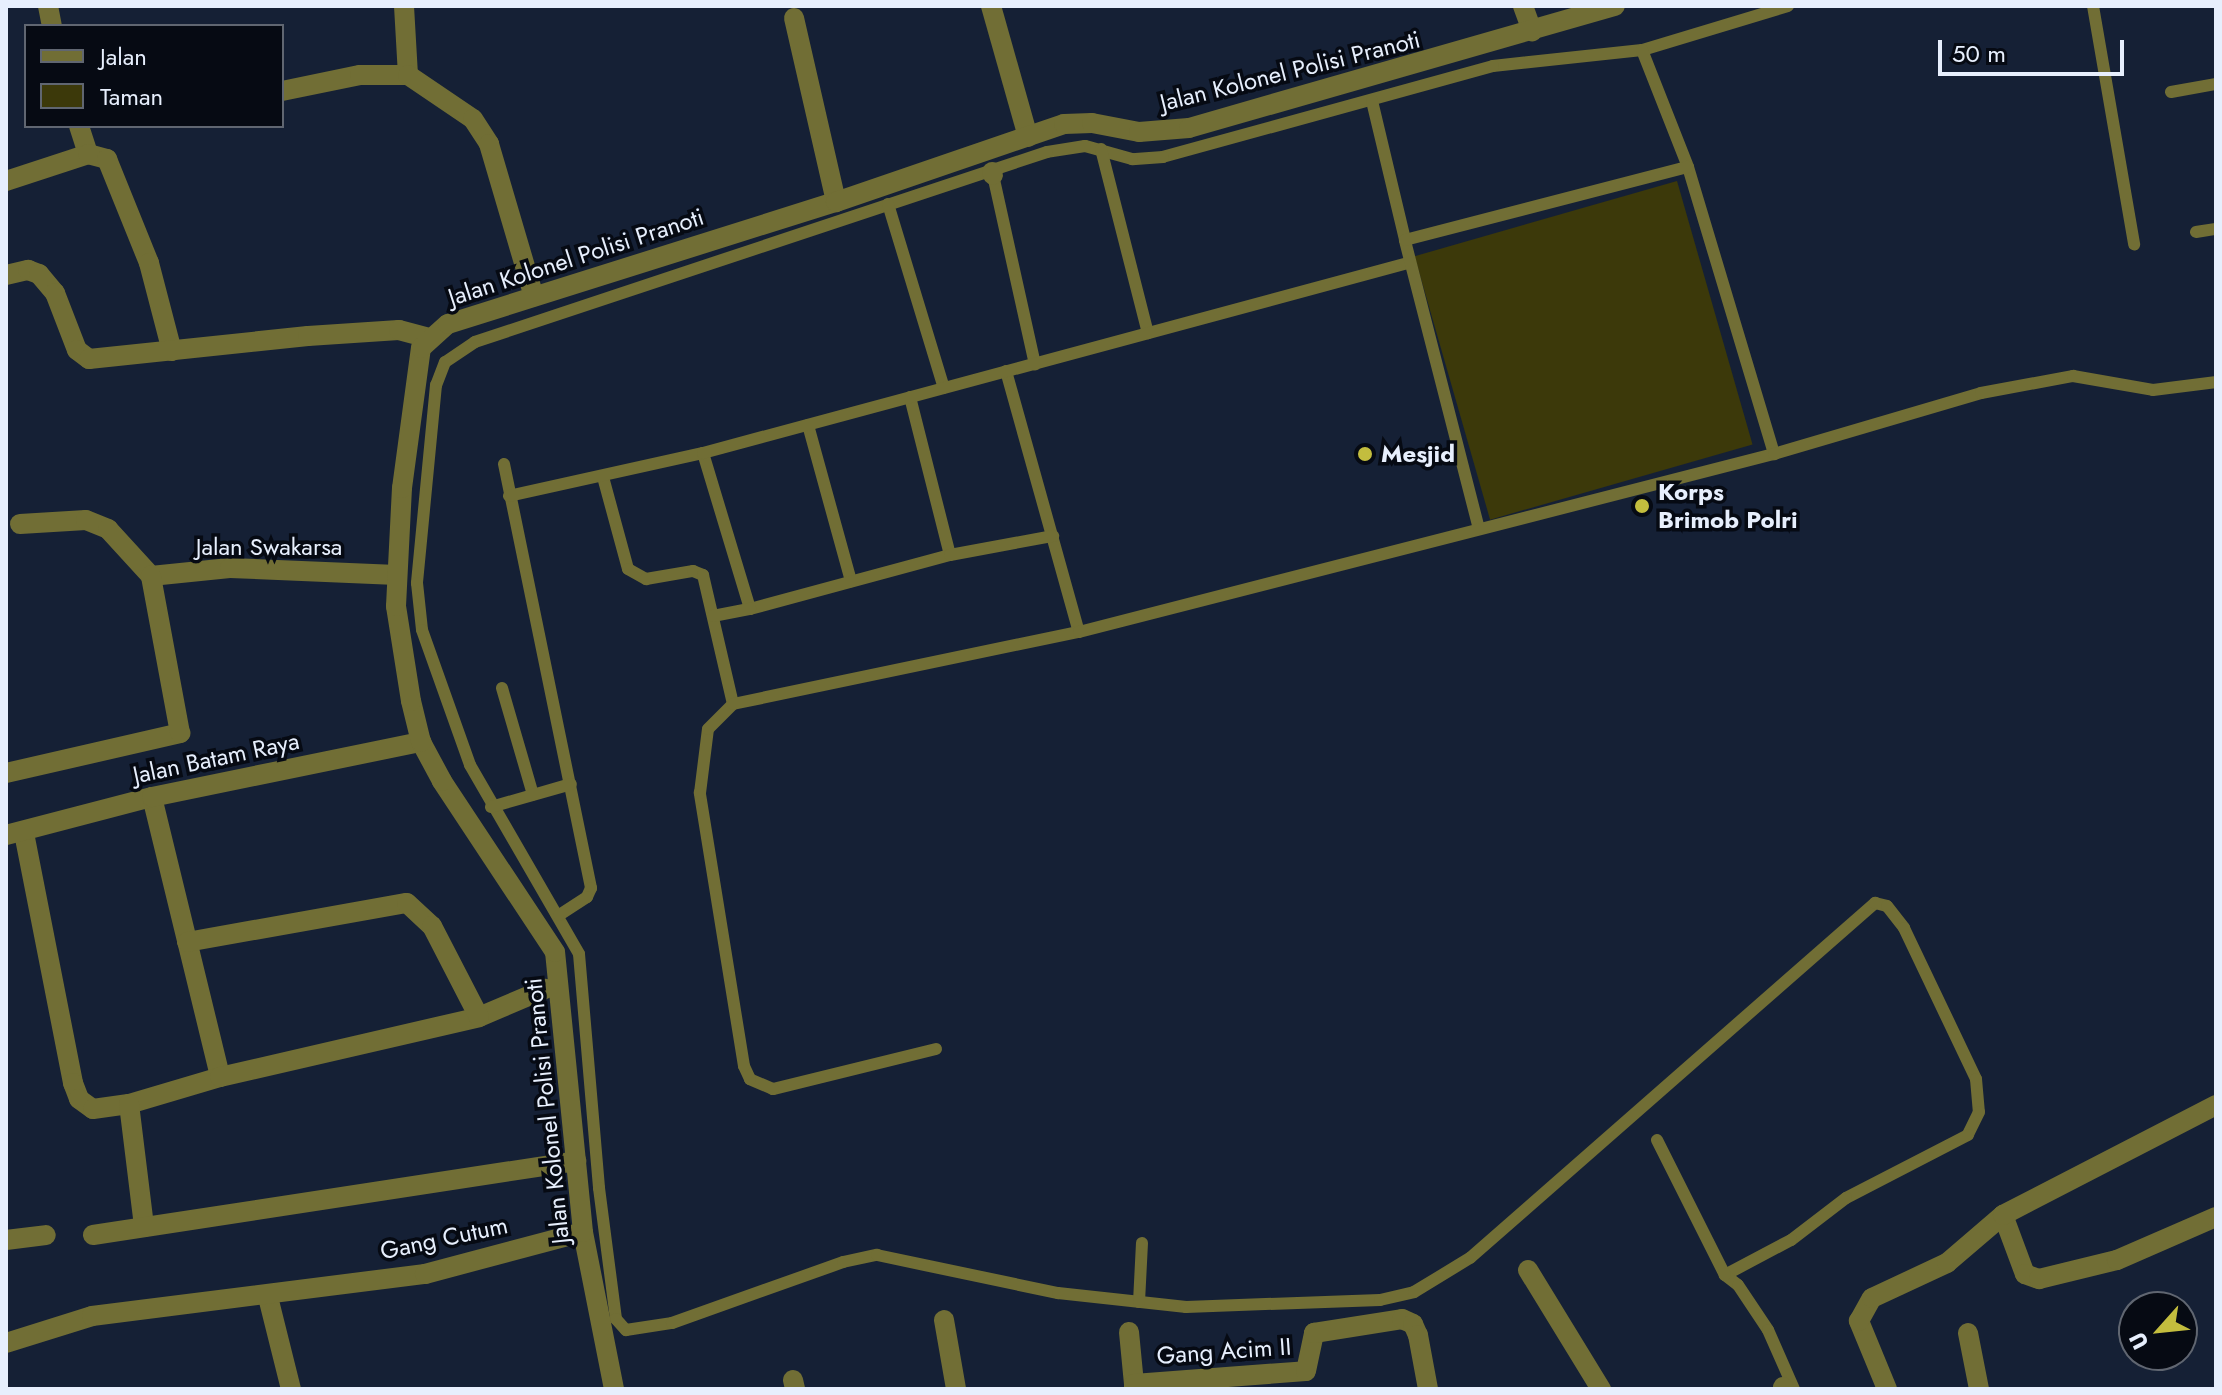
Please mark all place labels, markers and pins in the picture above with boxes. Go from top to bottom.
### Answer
place label: Mesjid [1381,440,1455,468]
marker: Mesjid [1356,445,1374,463]
place label: Korps Brimob Polri [1658,478,1798,534]
marker: Korps Brimob Polri [1633,497,1651,515]

